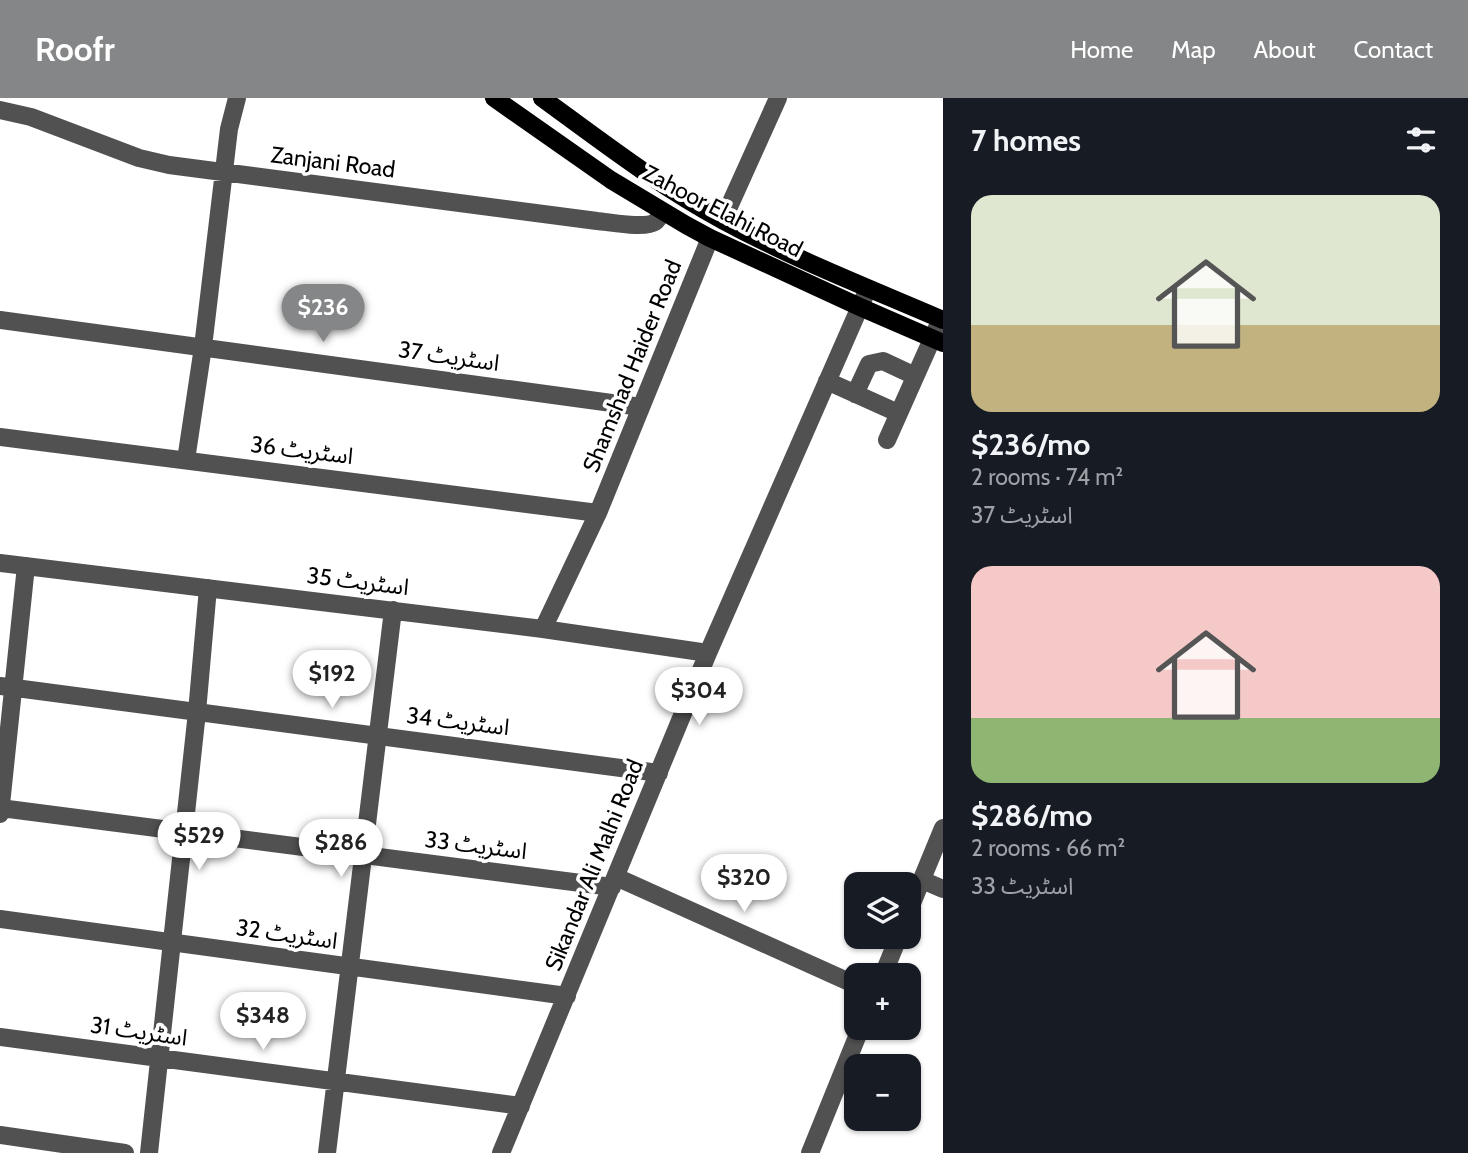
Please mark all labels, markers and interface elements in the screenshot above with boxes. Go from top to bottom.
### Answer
text: Roofr [35,29,115,69]
text: Home [1070,35,1133,64]
text: Map [1171,35,1216,64]
text: About [1254,35,1316,64]
text: Contact [1354,35,1433,64]
icon: filters [1402,121,1440,159]
text: 7 homes [971,122,1081,159]
street label: Zanjani Road [269,140,397,184]
street label: Zahoor Elahi Road [639,159,807,263]
icon: home [1143,241,1269,367]
street label: Shamshad Haider Road [577,256,687,476]
pin: $236 [282,285,364,344]
text: $236 [298,293,348,321]
street label: اسٹریٹ 37 [397,335,501,377]
text: $236/mo [971,426,1090,463]
street label: اسٹریٹ 36 [249,430,355,470]
text: 2 rooms · 74 m² [971,463,1123,491]
text: اسٹریٹ 37 [971,501,1073,529]
street label: اسٹریٹ 35 [305,561,411,601]
icon: home [1143,612,1269,738]
pin: $192 [291,650,373,710]
text: $192 [309,659,355,687]
pin: $304 [658,668,740,727]
text: $304 [671,676,727,704]
street label: اسٹریٹ 34 [405,701,511,741]
street label: Sikandar Ali Malhi Road [539,755,649,975]
text: $286/mo [971,797,1092,834]
pin: $529 [158,812,240,872]
pin: $286 [300,820,382,879]
text: $529 [174,821,224,849]
street label: اسٹریٹ 33 [423,825,529,865]
text: $286 [315,828,367,856]
text: 2 rooms · 66 m² [971,834,1125,862]
pin: $320 [703,854,785,914]
text: $320 [717,863,771,891]
map controls [844,872,921,1131]
button: layers [844,872,921,949]
text: اسٹریٹ 33 [971,872,1074,900]
street label: اسٹریٹ 32 [234,913,340,955]
button: + [844,963,921,1040]
pin: $348 [222,992,304,1052]
text: $348 [236,1001,290,1029]
street label: اسٹریٹ 31 [89,1010,189,1052]
button: − [844,1054,921,1131]

